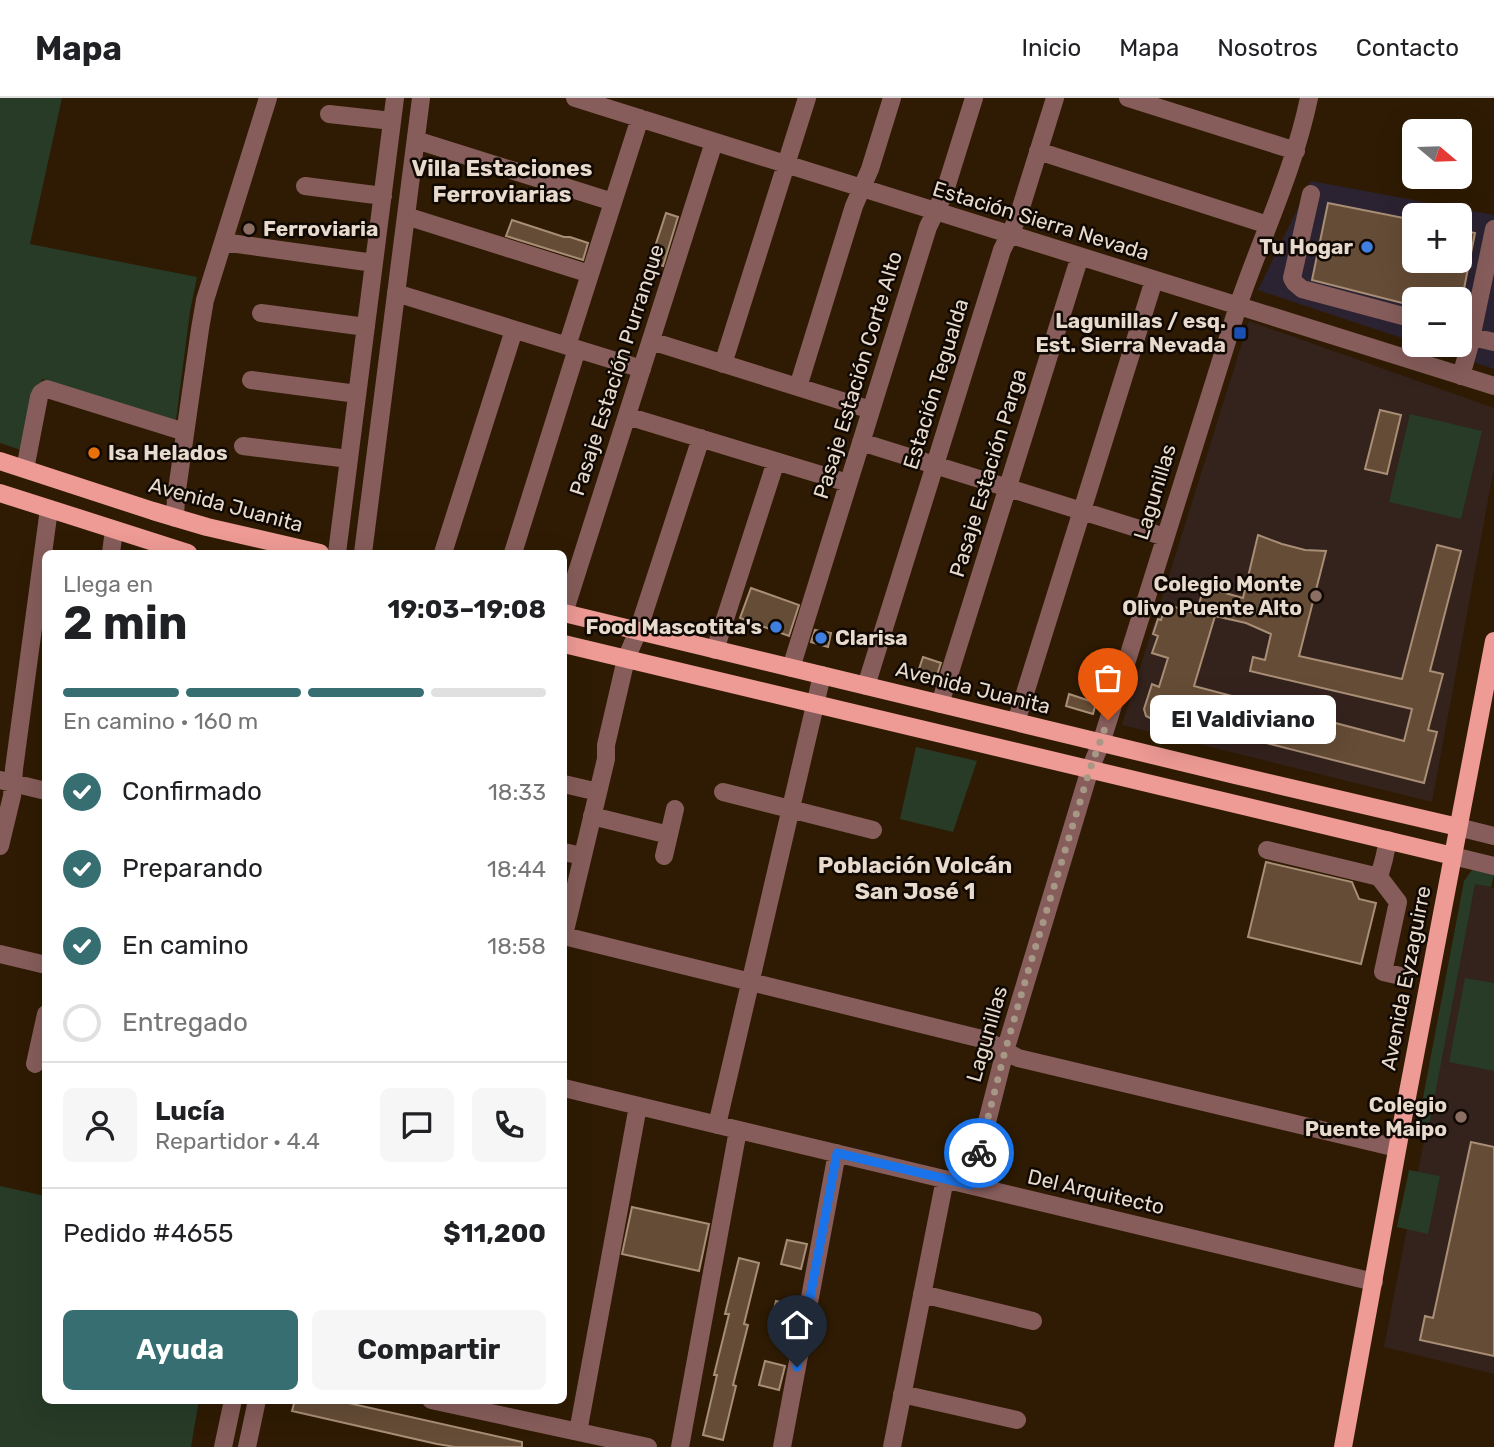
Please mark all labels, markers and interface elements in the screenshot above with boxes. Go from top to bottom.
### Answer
text: Mapa [35,29,122,68]
text: Inicio [1022,34,1081,62]
text: Mapa [1119,34,1179,62]
text: Nosotros [1217,34,1318,62]
text: Contacto [1356,34,1459,62]
north arrow [1402,119,1472,189]
map controls [1402,119,1472,357]
district label: Villa Estaciones Ferroviarias [412,154,593,208]
street label: Estación Sierra Nevada [930,176,1152,265]
button: + [1402,203,1472,273]
place label: Ferroviaria [263,216,378,241]
marker: Ferroviaria [241,221,257,237]
place label: Tu Hogar [1259,234,1353,259]
marker: Tu Hogar [1359,239,1375,255]
street label: Pasaje Estación Purranque [564,241,669,499]
street label: Pasaje Estación Corte Alto [808,248,907,502]
button: − [1402,287,1472,357]
street label: Estación Tegualda [898,295,973,472]
place label: Lagunillas / esq. Est. Sierra Nevada [1035,308,1226,357]
marker: Lagunillas / esq. Est. Sierra Nevada [1232,325,1248,341]
street label: Pasaje Estación Parga [944,366,1031,580]
place label: Isa Helados [108,440,228,465]
street label: Lagunillas [1128,441,1181,543]
marker: Isa Helados [86,445,102,461]
street label: Avenida Juanita [146,472,306,537]
text: Llega en [63,570,153,598]
place label: Colegio Monte Olivo Puente Alto [1122,571,1302,620]
marker: Colegio Monte Olivo Puente Alto [1308,588,1324,604]
text: 19:03–19:08 [387,594,546,625]
text: 2 min [63,596,188,651]
place label: Food Mascotita's [585,614,762,639]
marker: Food Mascotita's [768,619,784,635]
place label: Clarisa [835,625,908,650]
marker: Clarisa [813,630,829,646]
pin [1078,648,1138,720]
street label: Avenida Juanita [893,656,1053,719]
icon: bag [1089,659,1127,697]
callout: El Valdiviano [1150,696,1336,744]
text: El Valdiviano [1171,705,1315,733]
text: En camino · 160 m [63,707,258,735]
icon: check [63,773,101,811]
text: Confirmado [122,776,262,807]
text: 18:33 [488,778,546,806]
icon: check [63,850,101,888]
district label: Población Volcán San José 1 [818,851,1012,905]
text: Preparando [122,853,263,884]
text: 18:44 [487,855,546,883]
street label: Avenida Eyzaguirre [1375,884,1436,1072]
icon: check [63,927,101,965]
text: En camino [122,930,249,961]
text: 18:58 [487,932,546,960]
street label: Lagunillas [961,983,1012,1085]
text: Entregado [122,1007,248,1038]
button: person [63,1088,137,1162]
button: chat [380,1088,454,1162]
button: phone [472,1088,546,1162]
place label: Colegio Puente Maipo [1305,1092,1447,1141]
text: Lucía [155,1096,225,1127]
marker: Colegio Puente Maipo [1453,1109,1469,1125]
courier [944,1118,1014,1188]
text: Repartidor · 4.4 [155,1127,320,1155]
icon: bike [960,1134,998,1172]
street label: Del Arquitecto [1025,1164,1167,1219]
text: Pedido #4655 [63,1218,233,1249]
text: $11,200 [443,1218,546,1249]
pin [767,1295,827,1367]
icon: home [778,1306,816,1344]
button: Ayuda [63,1310,298,1390]
button: Compartir [312,1310,546,1390]

